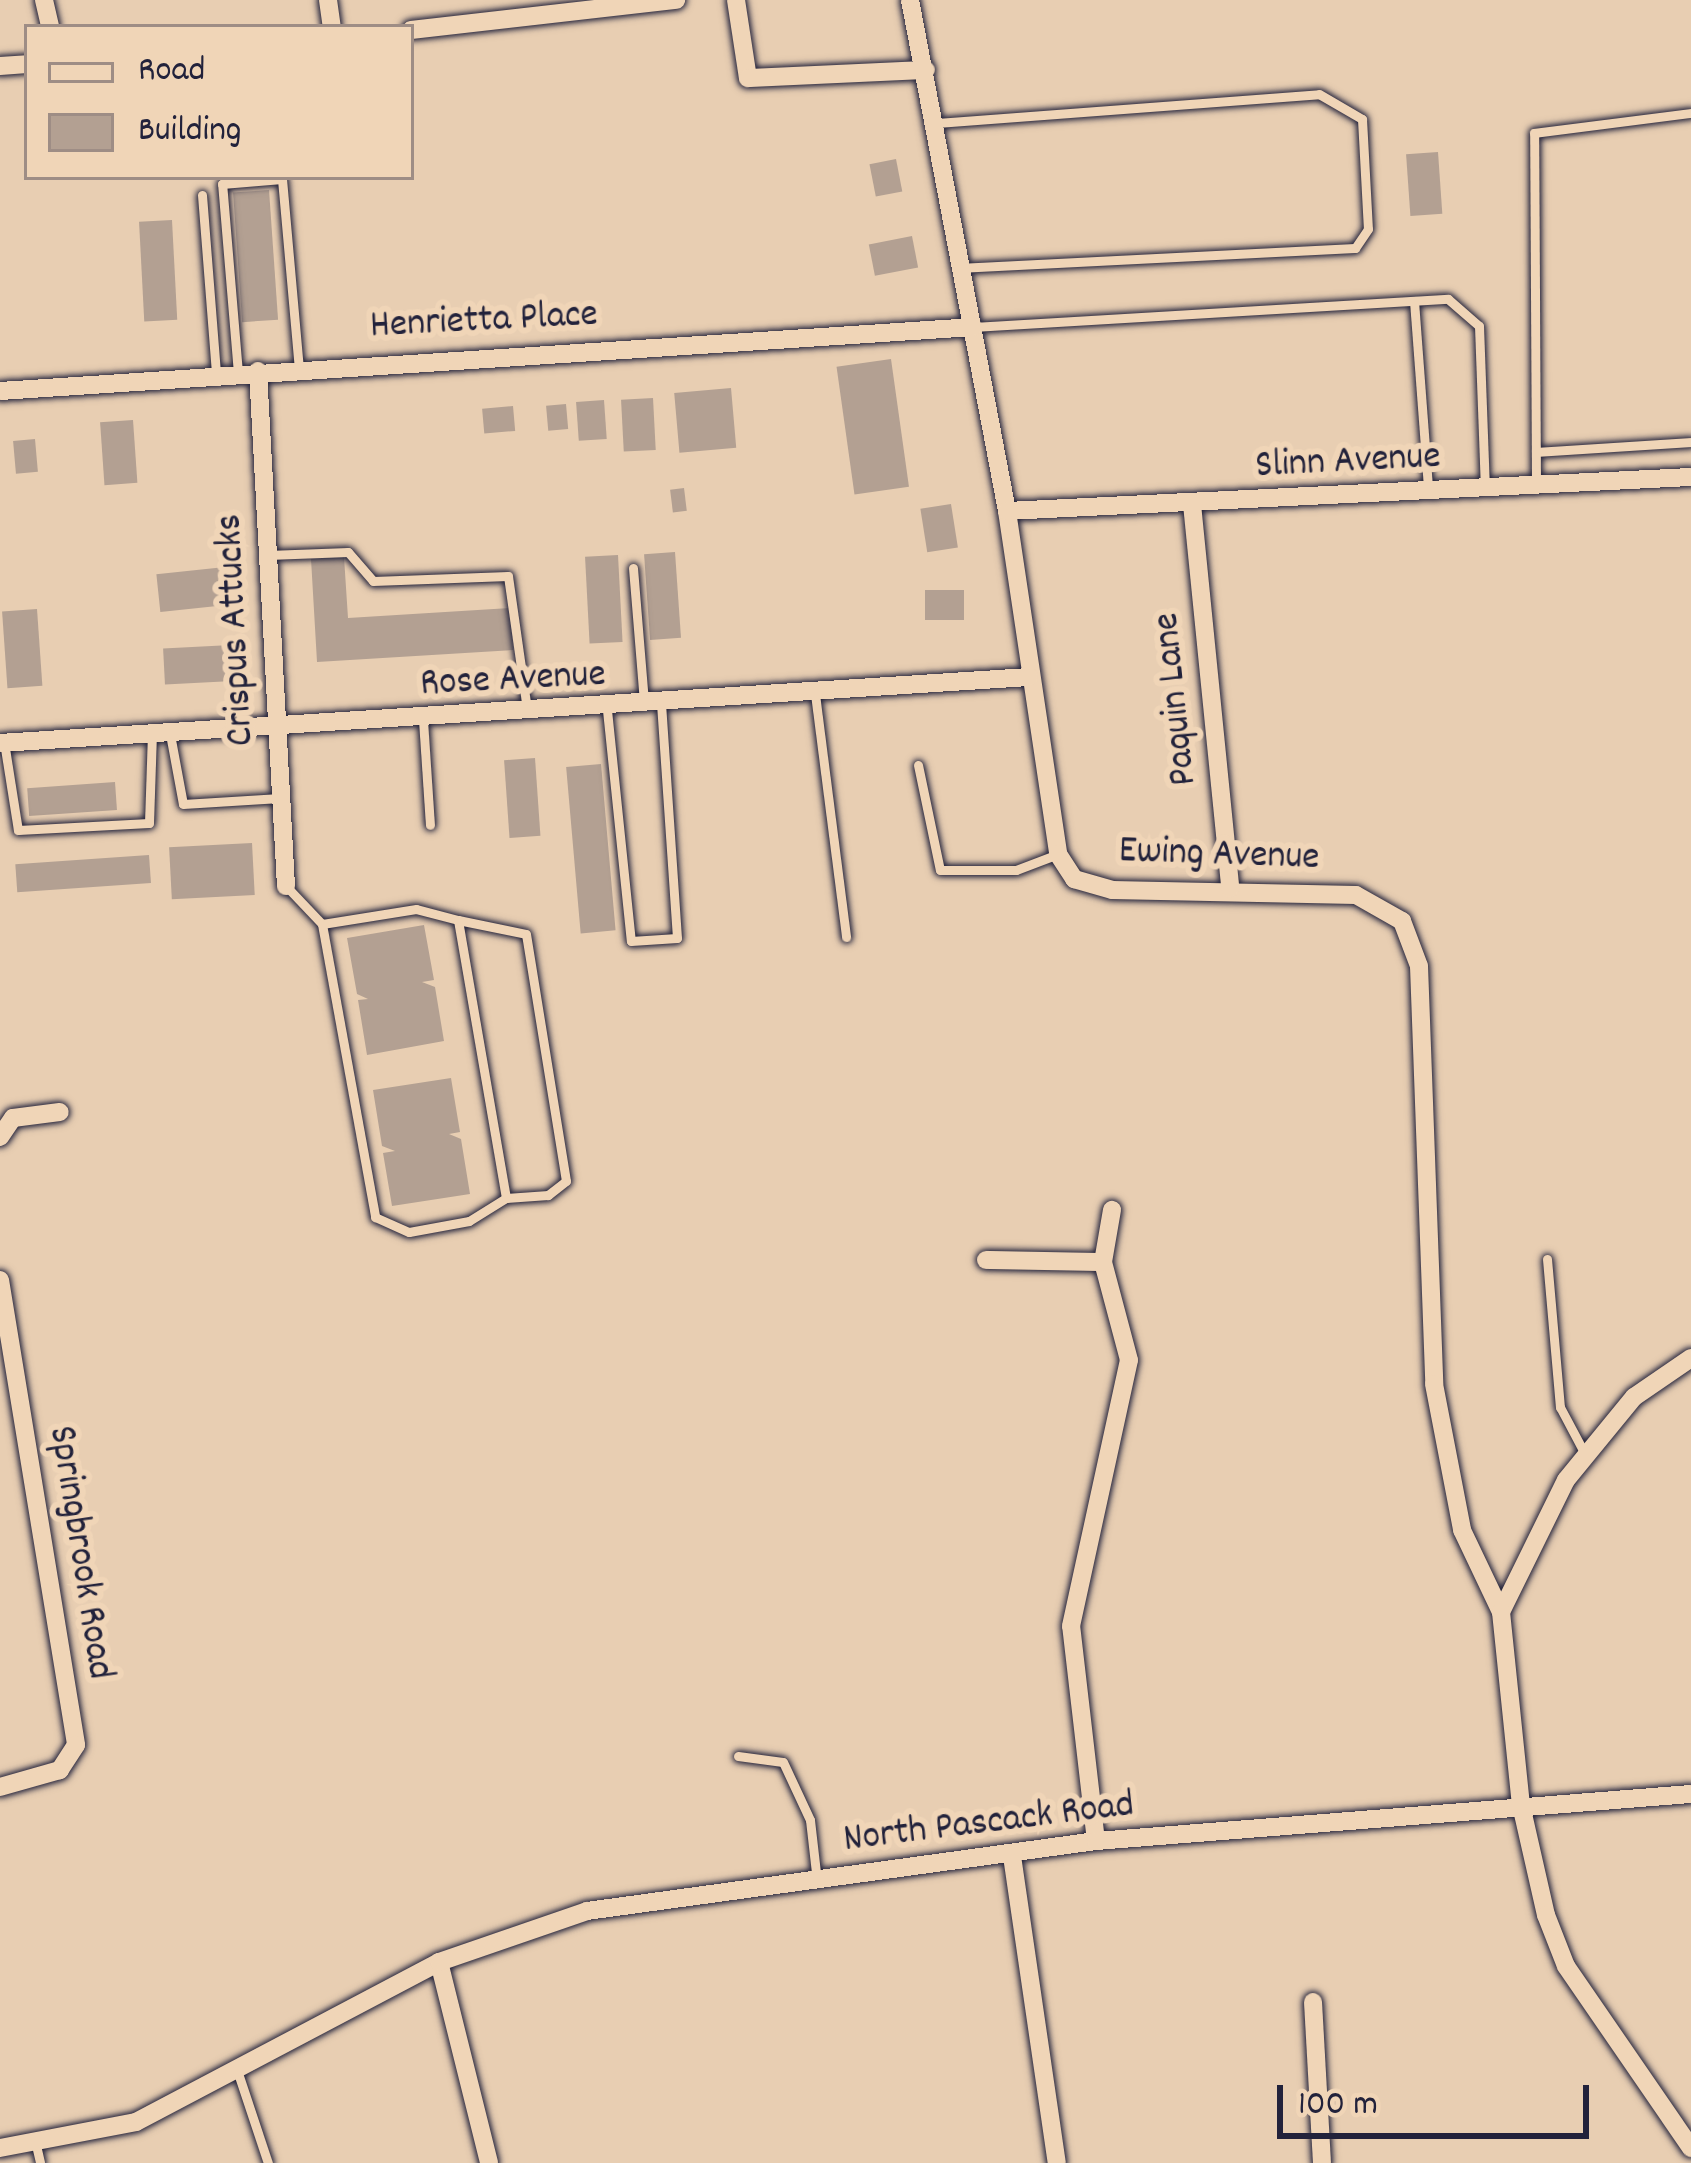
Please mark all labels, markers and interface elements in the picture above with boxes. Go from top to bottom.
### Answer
legend [24,24,414,180]
text: Road [138,46,205,98]
text: Building [138,106,242,158]
street label: Henrietta Place [369,294,599,352]
street label: Slinn Avenue [1254,436,1442,492]
street label: Crispus Attucks [209,513,267,747]
street label: Paquin Lane [1146,610,1210,788]
street label: Rose Avenue [419,654,607,710]
street label: Ewing Avenue [1118,830,1320,884]
street label: Springbrook Road [35,1423,121,1683]
street label: North Pascack Road [841,1784,1137,1866]
scale bar [1283,2061,1595,2135]
text: 100 m [1298,2080,1378,2132]

